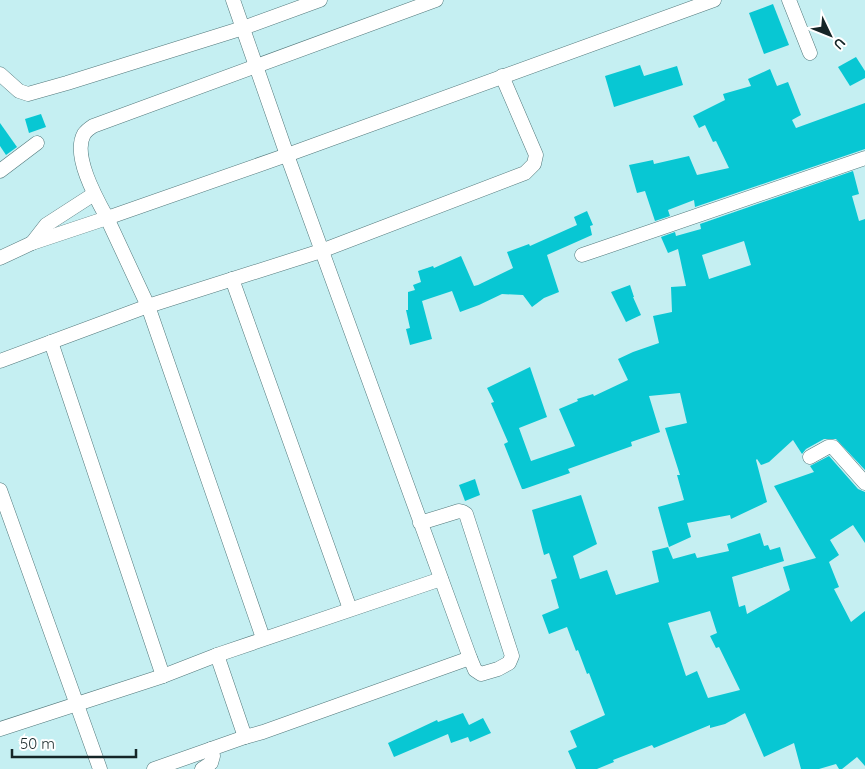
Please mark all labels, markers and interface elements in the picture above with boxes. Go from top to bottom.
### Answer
north arrow [805,10,855,60]
text: U [830,34,849,54]
scale bar [12,726,136,758]
text: 50 m [20,734,55,753]

